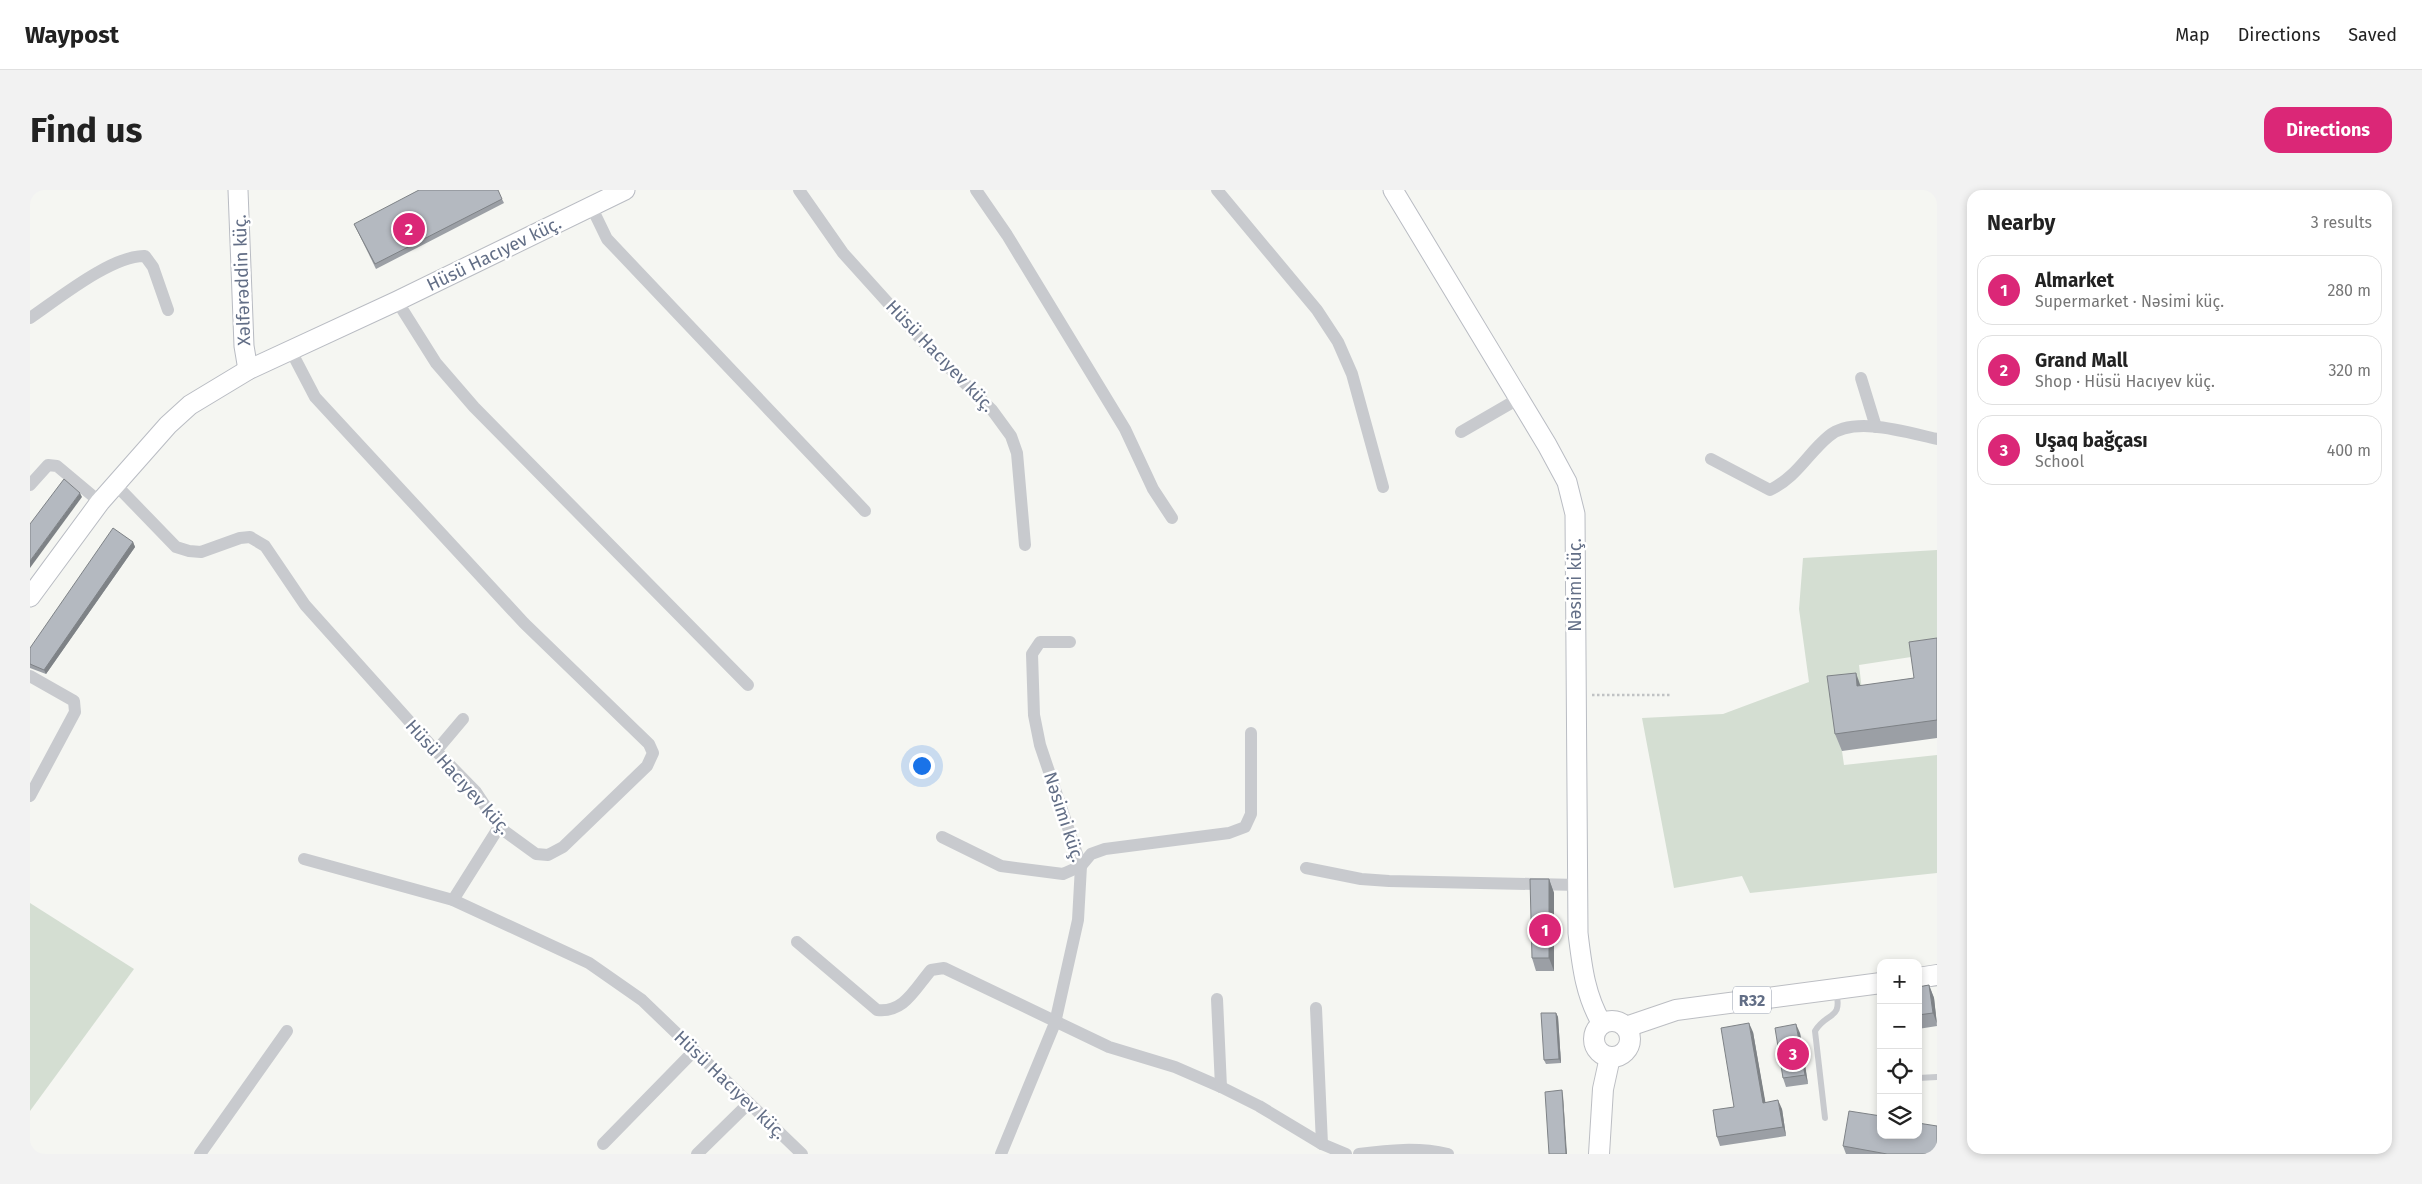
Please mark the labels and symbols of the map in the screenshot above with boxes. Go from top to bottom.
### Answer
pin: 2 [393,210,425,248]
street label: Hüsü Hacıyev küç. [423,212,565,296]
street label: Xəlfərəddin küç. [229,214,255,346]
street label: Hüsü Hacıyev küç. [881,296,999,416]
street label: Nəsimi küç. [1564,538,1586,632]
street label: Hüsü Hacıyev küç. [401,715,515,839]
your location [909,753,935,779]
street label: Nəsimi küç. [1039,769,1089,865]
pin: 1 [1529,911,1561,949]
road number: R32 [1733,986,1771,1014]
street label: Hüsü Hacıyev küç. [670,1026,790,1144]
pin: 3 [1777,1035,1809,1073]

